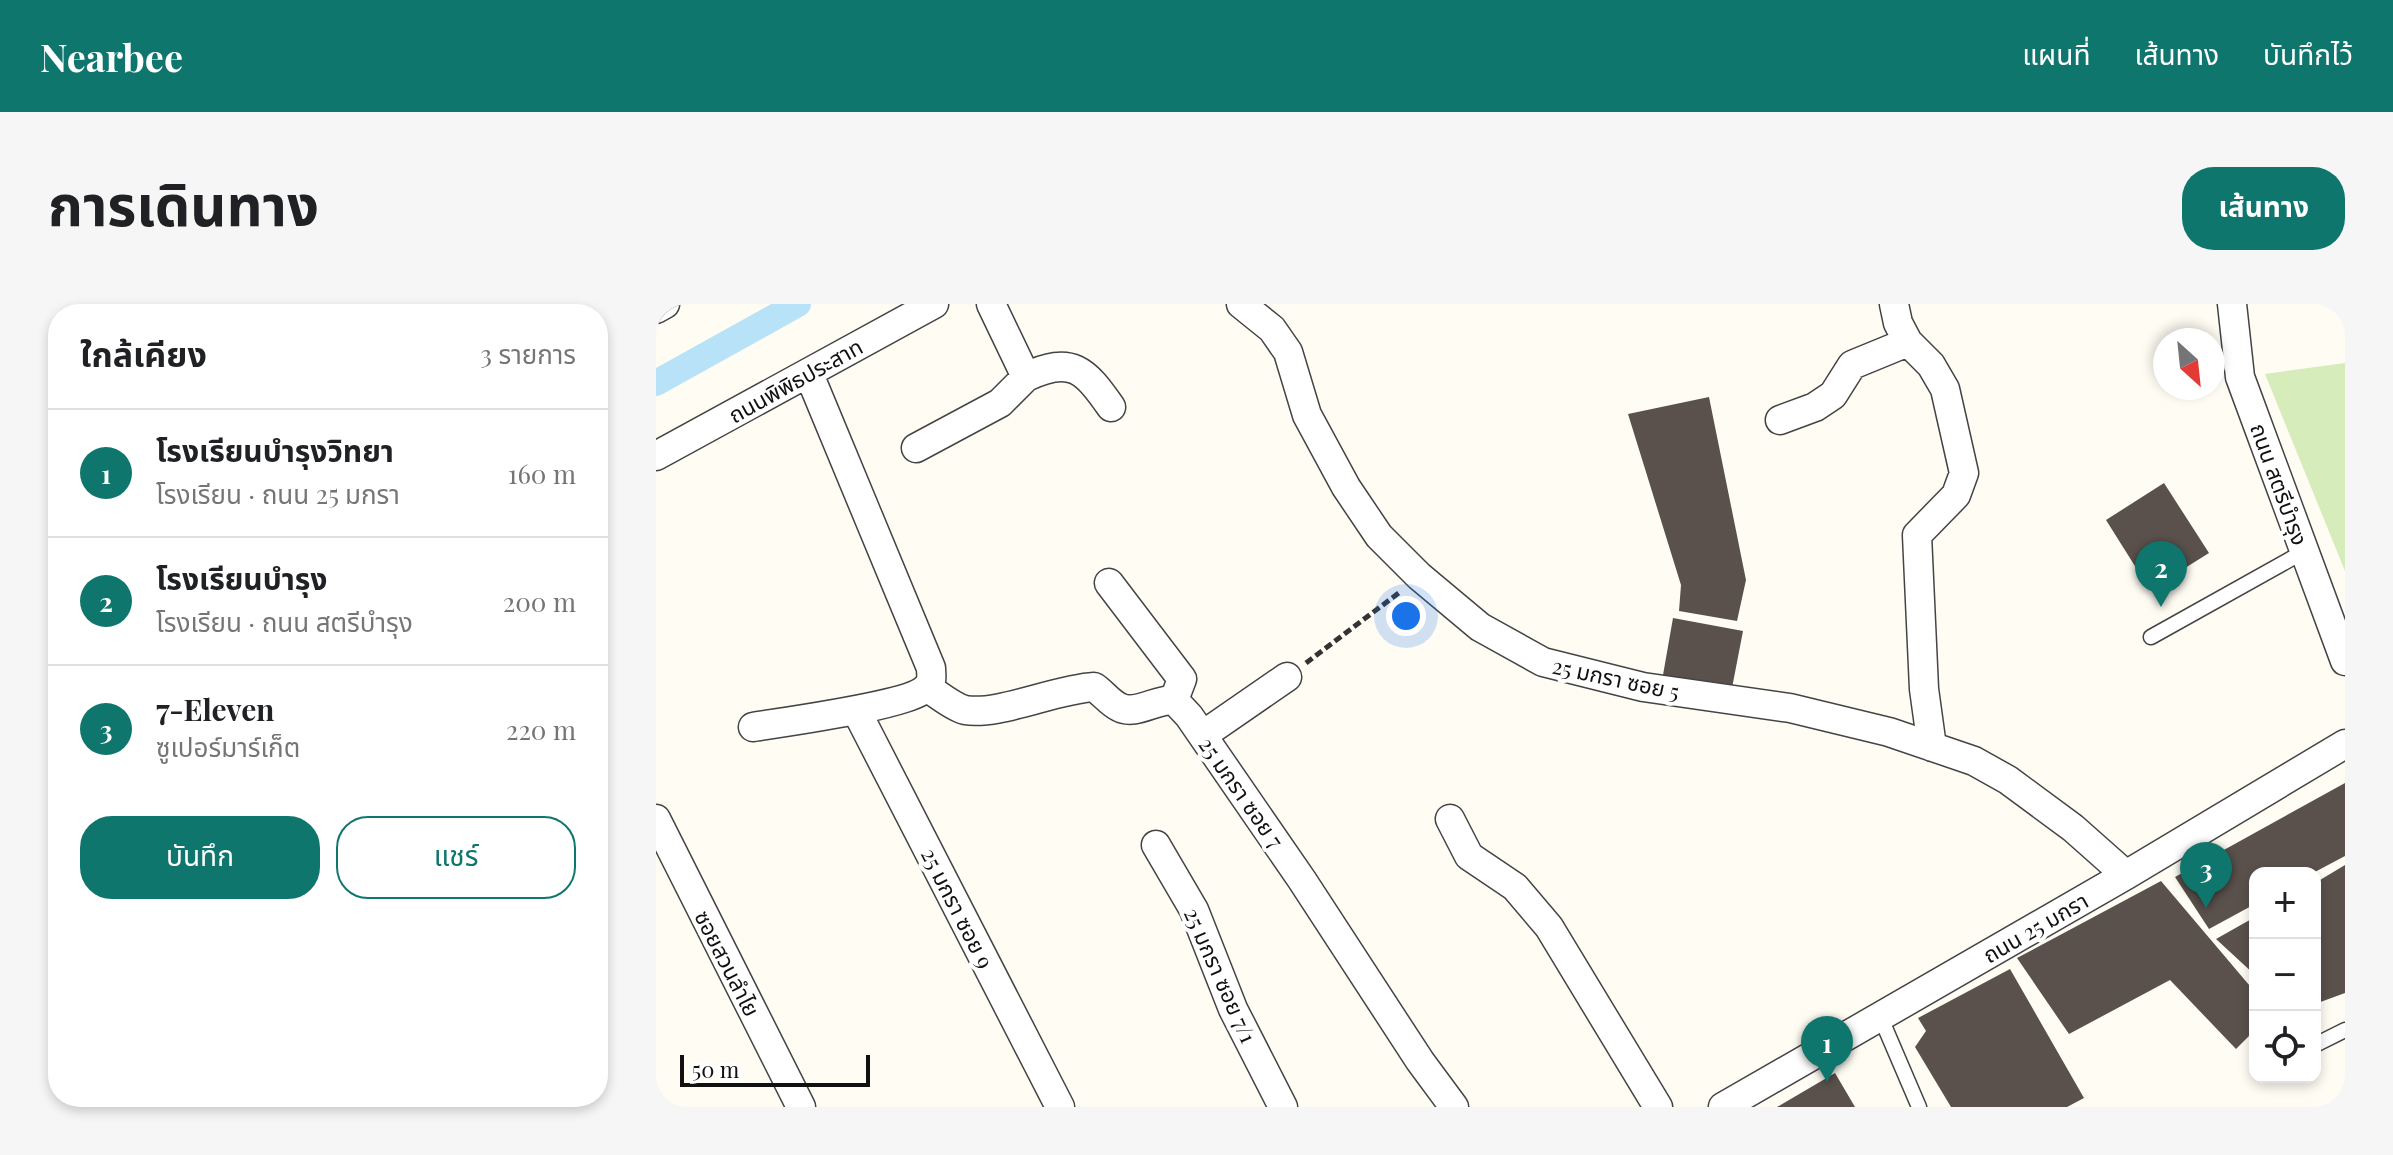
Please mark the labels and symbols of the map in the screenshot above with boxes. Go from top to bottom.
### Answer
north arrow [2153,328,2225,400]
street label: ถนนพิพิธประสาท [722,331,868,429]
street label: ถนน สตรีบำรุง [2244,419,2316,549]
pin: 2 [2135,541,2187,607]
your location [1386,596,1426,636]
street label: 25 มกรา ซอย 5 [1550,650,1682,706]
street label: 25 มกรา ซอย 7 [1193,731,1291,854]
pin: 3 [2180,842,2232,908]
street label: 25 มกรา ซอย 9 [915,843,1001,973]
street label: ถนน 25 มกรา [1977,885,2093,969]
street label: 25 มกรา ซอย 7/1 [1178,903,1264,1047]
street label: ซอยสวนลำไย [688,905,768,1021]
pin: 1 [1801,1016,1853,1082]
scale bar [680,1051,870,1087]

